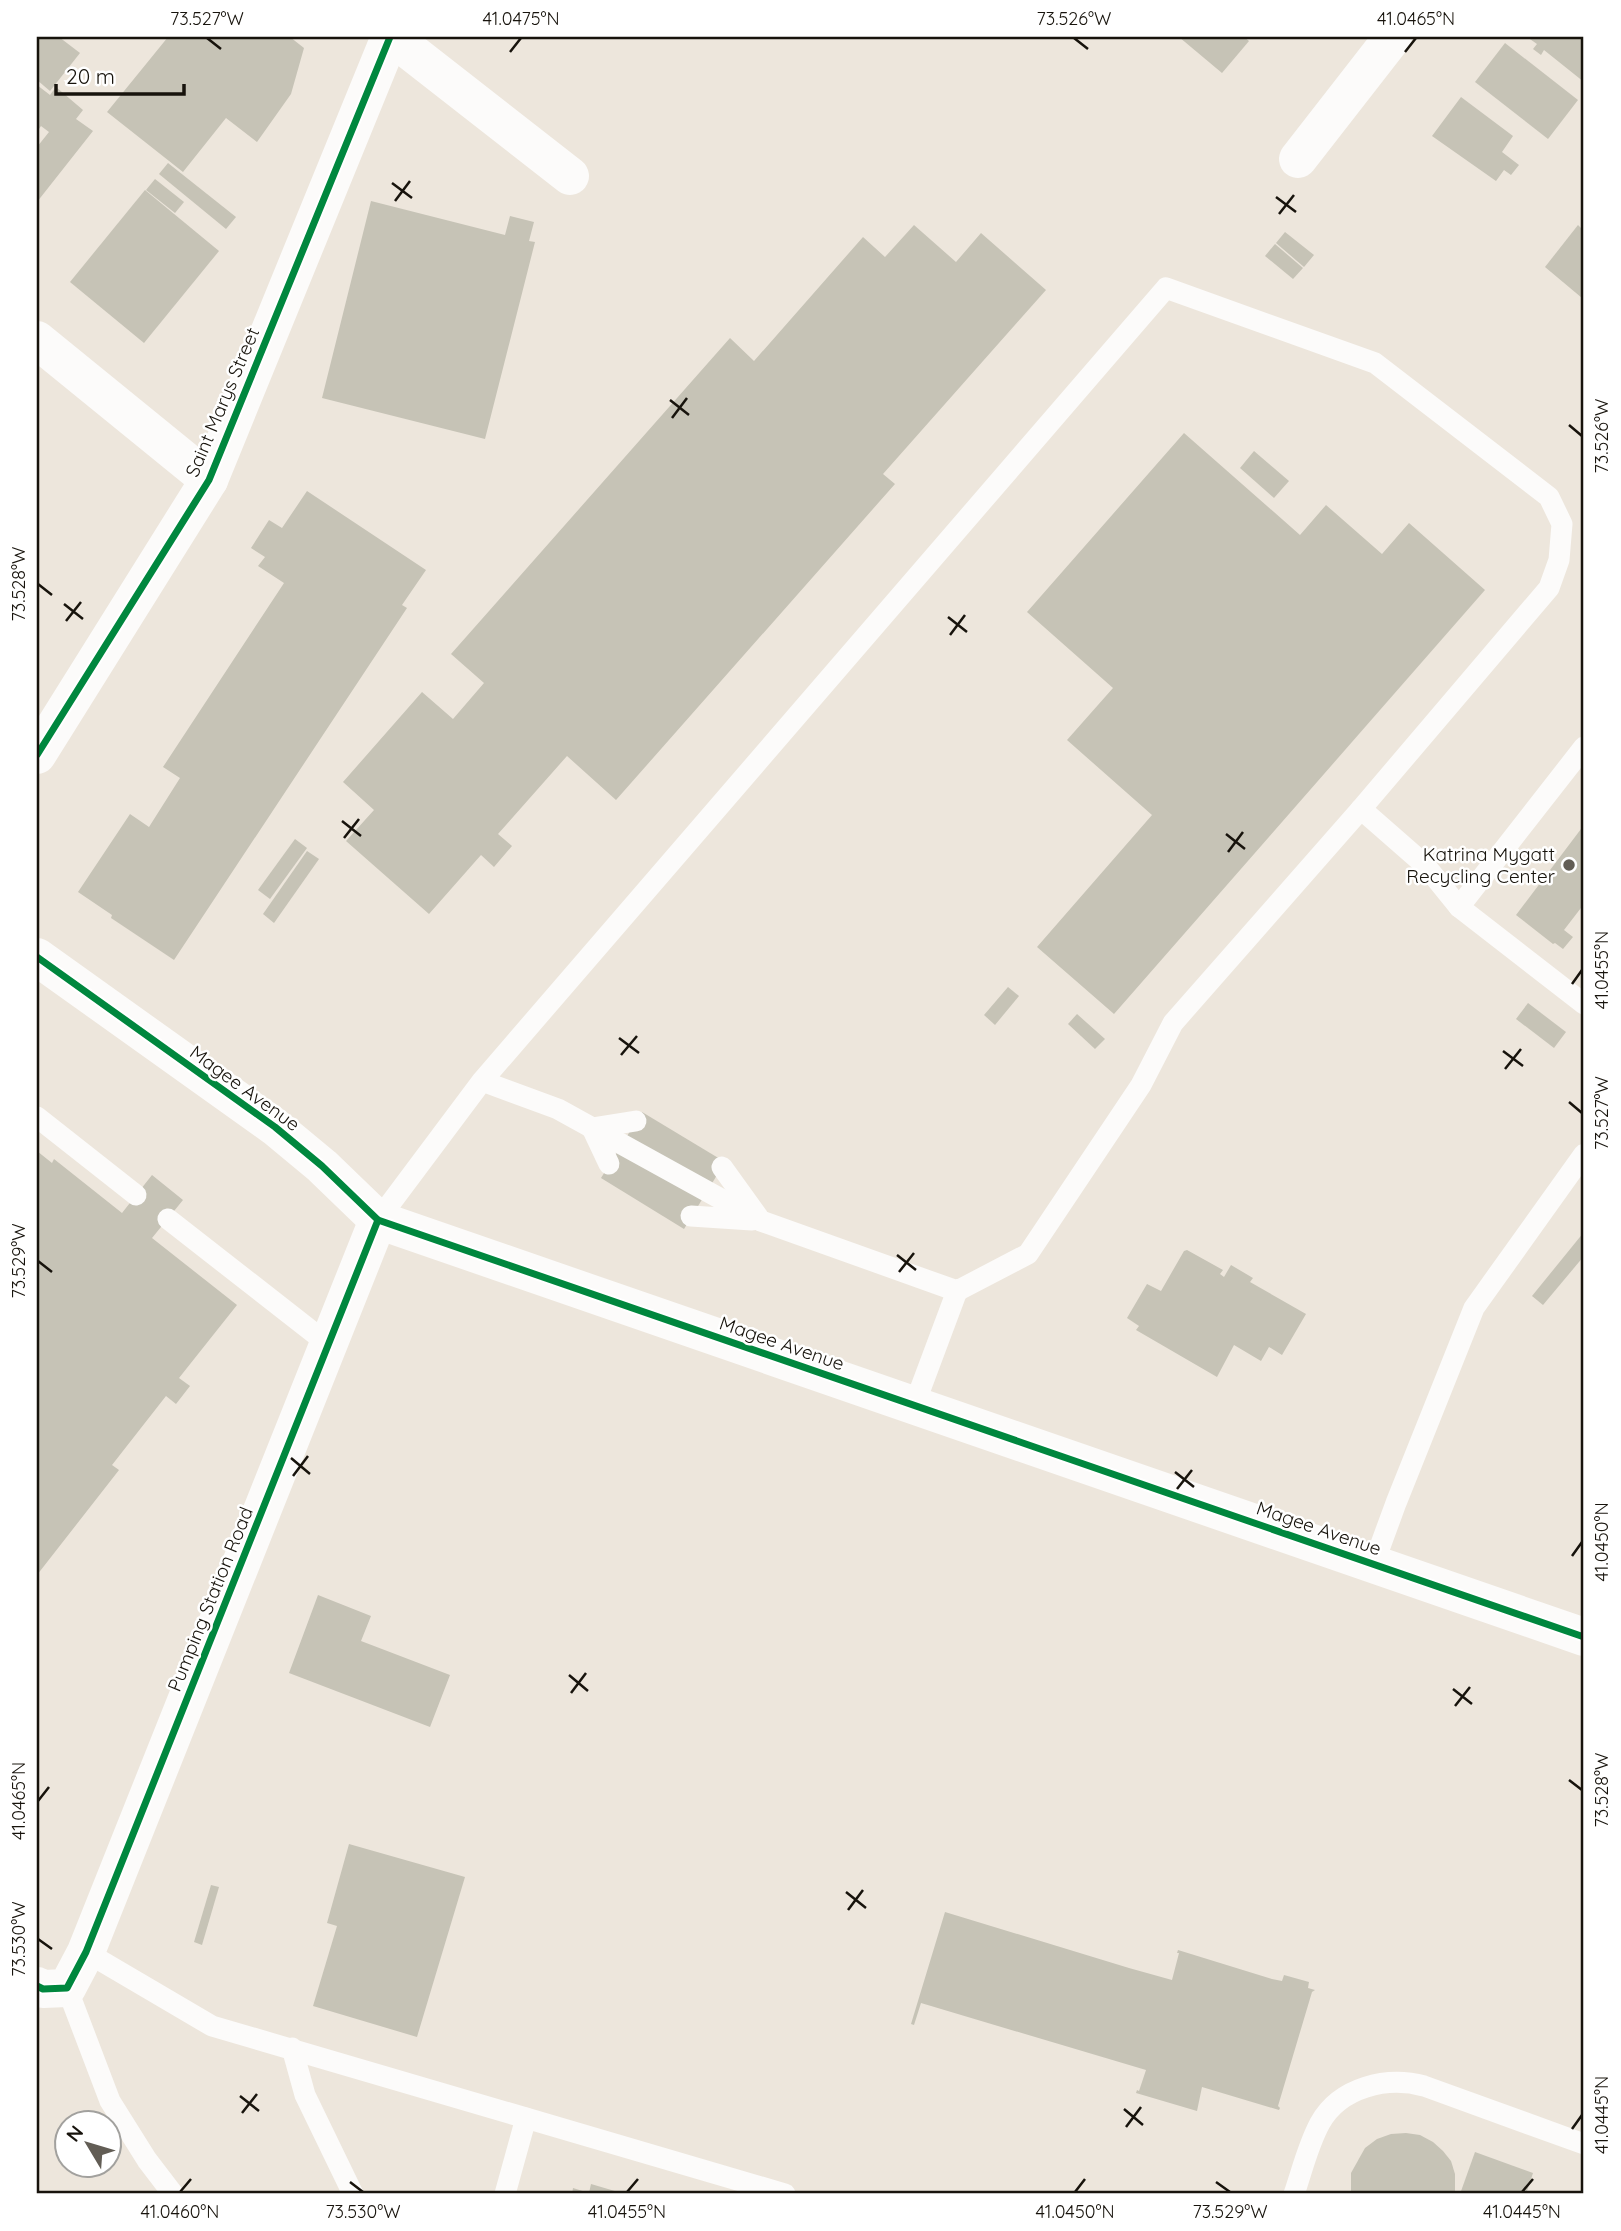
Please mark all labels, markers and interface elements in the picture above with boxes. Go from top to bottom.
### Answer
text: 73.527°W [170,7,244,30]
text: 41.0475°N [482,7,560,30]
text: 73.526°W [1037,7,1111,30]
text: 41.0465°N [1377,7,1455,30]
scale bar [56,52,184,96]
text: 20 m [66,63,115,89]
street label: Saint Marys Street [180,324,264,480]
text: 73.526°W [1590,399,1613,473]
text: 73.528°W [7,547,30,621]
place label: Katrina Mygatt Recycling Center [1406,842,1556,888]
marker: Katrina Mygatt Recycling Center [1561,857,1577,873]
text: 41.0455°N [1590,931,1613,1009]
street label: Magee Avenue [185,1040,305,1136]
text: 73.527°W [1590,1076,1613,1150]
text: 73.529°W [7,1223,30,1299]
street label: Magee Avenue [716,1310,848,1376]
street label: Magee Avenue [1253,1495,1385,1561]
text: 41.0450°N [1590,1502,1613,1582]
street label: Pumping Station Road [162,1503,258,1695]
text: 73.528°W [1590,1753,1613,1827]
text: 41.0465°N [7,1762,30,1840]
text: 73.530°W [7,1901,30,1977]
text: 41.0445°N [1590,2076,1613,2154]
north arrow [52,2108,122,2178]
text: N [61,2121,88,2146]
text: 41.0460°N [141,2200,219,2223]
text: 73.530°W [325,2200,401,2223]
text: 41.0455°N [588,2200,666,2223]
text: 41.0450°N [1035,2200,1115,2223]
text: 73.529°W [1192,2200,1268,2223]
text: 41.0445°N [1483,2200,1561,2223]

